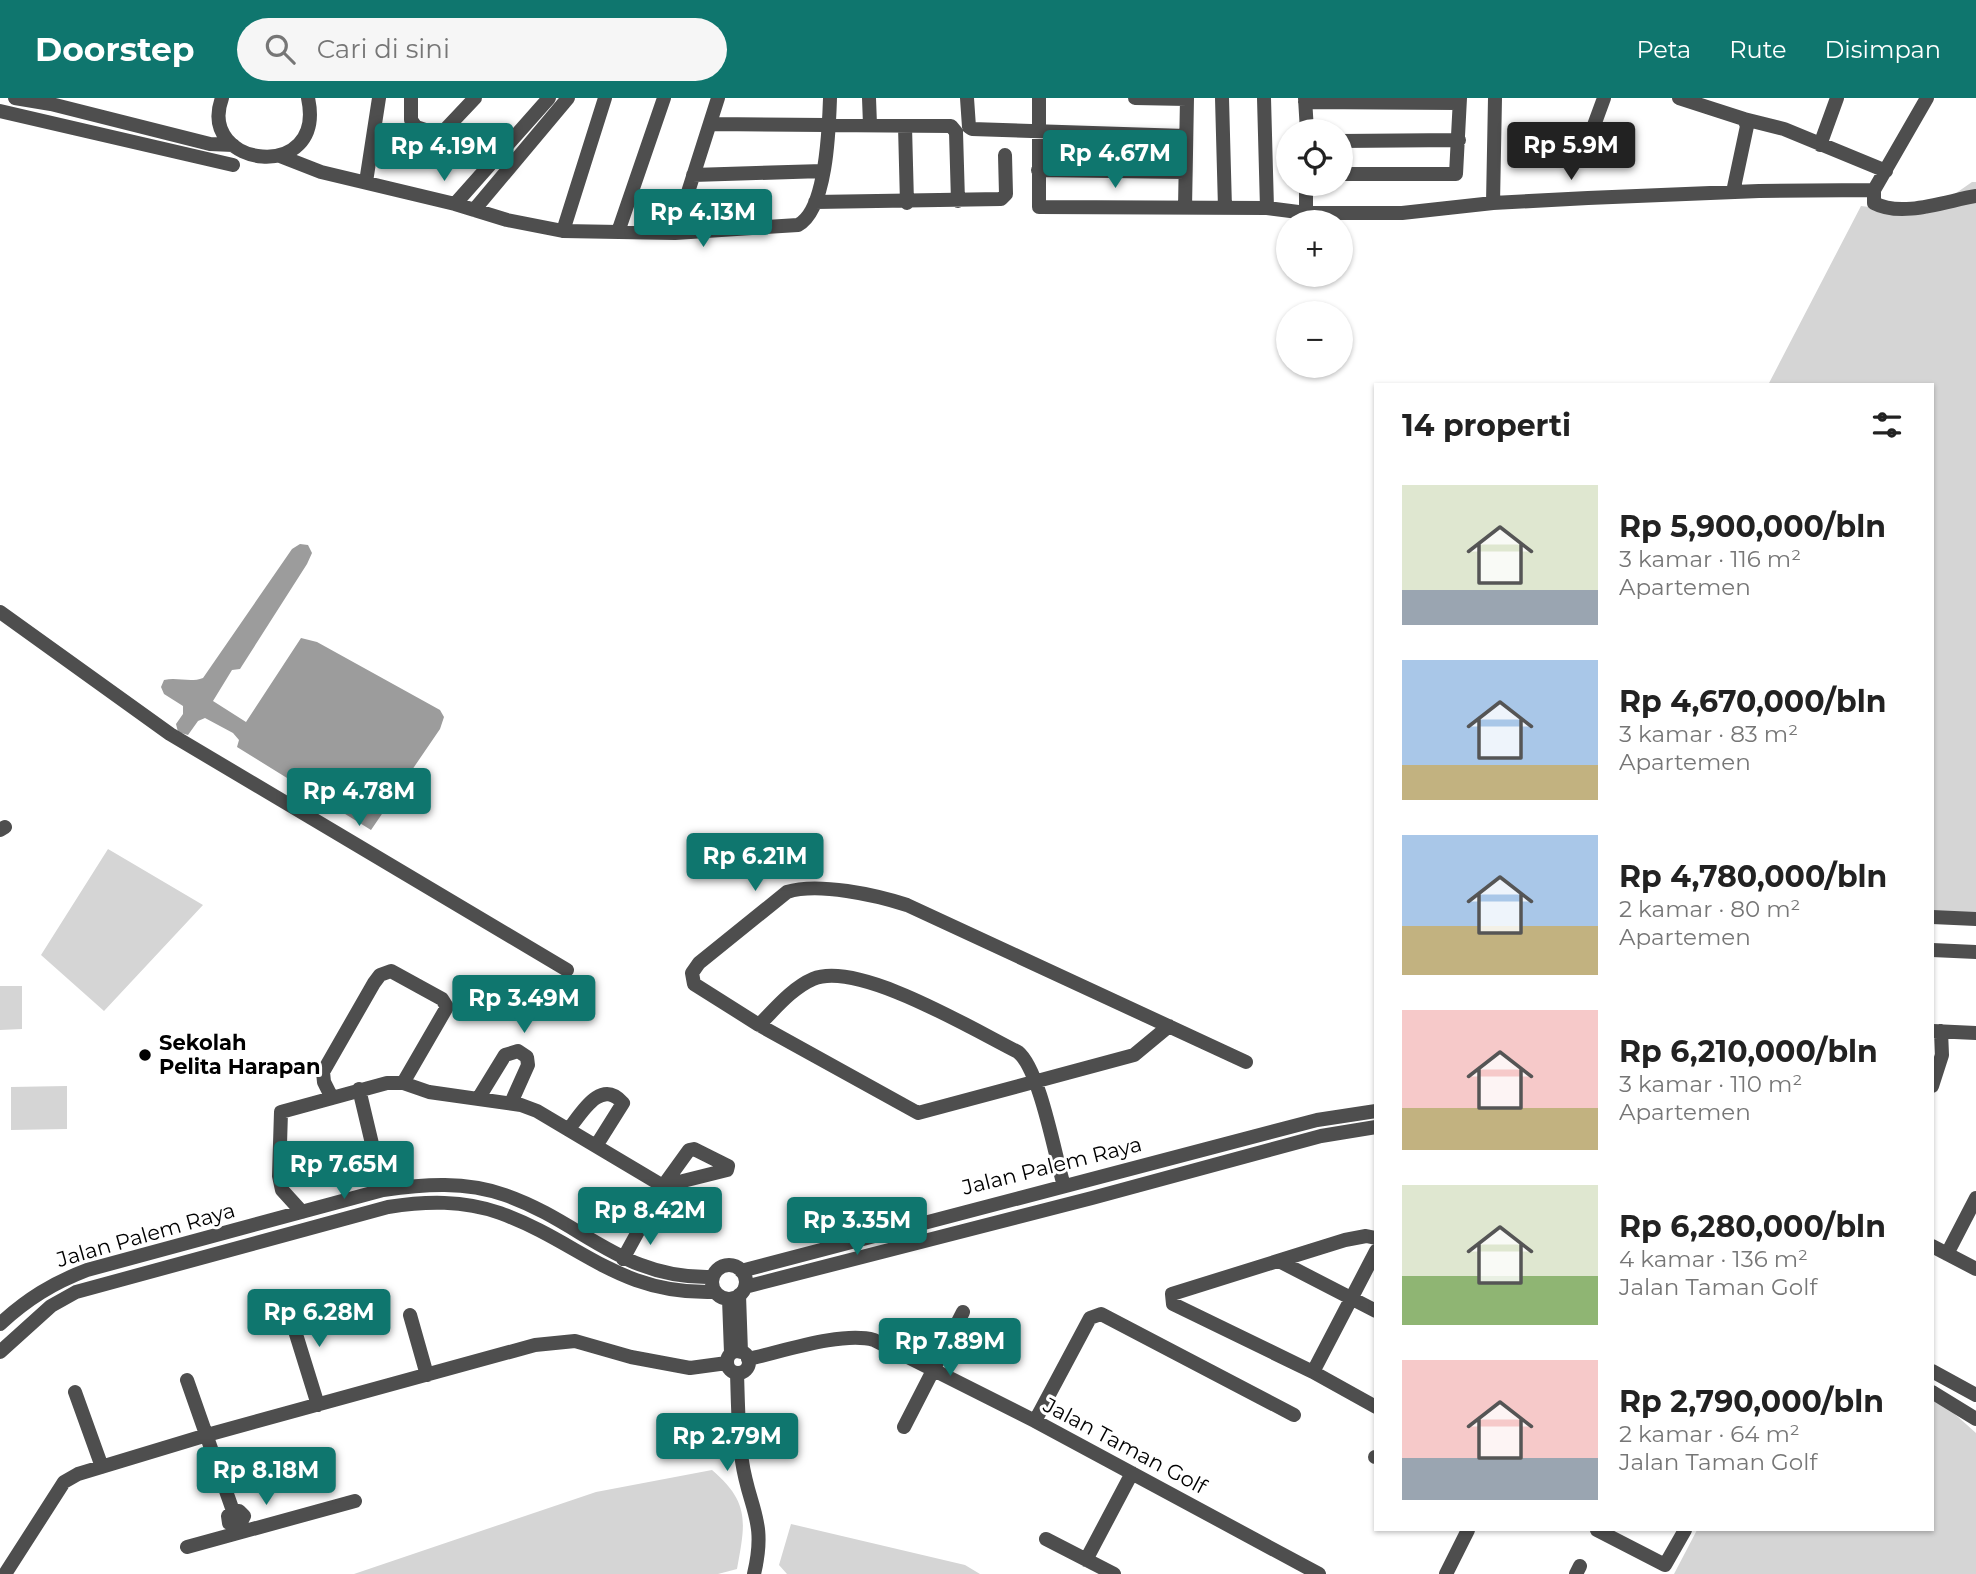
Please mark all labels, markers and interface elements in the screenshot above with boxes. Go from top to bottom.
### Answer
search box [237,18,727,81]
text: Doorstep [35,29,195,69]
icon: search [261,30,299,68]
text: Cari di sini [317,33,450,65]
text: Peta [1636,35,1691,64]
text: Rute [1729,35,1787,64]
text: Disimpan [1825,35,1941,64]
map controls [1276,119,1353,378]
button: locate [1276,119,1353,196]
pin: Rp 5.9M [1506,122,1636,182]
pin: Rp 4.19M [372,123,516,183]
pin: Rp 4.67M [1043,130,1187,190]
text: Rp 5.9M [1523,131,1619,159]
text: Rp 4.19M [391,132,497,160]
text: Rp 4.67M [1059,139,1171,167]
pin: Rp 4.13M [631,190,775,249]
text: Rp 4.13M [650,198,756,226]
button: + [1276,210,1353,287]
button: − [1276,301,1353,378]
icon: filters [1868,406,1906,444]
text: 14 properti [1402,407,1571,444]
text: Rp 5,900,000/bln [1619,508,1886,545]
icon: home [1458,513,1542,597]
text: 3 kamar · 116 m² [1619,545,1801,573]
text: Apartemen [1619,573,1751,601]
text: Rp 4,670,000/bln [1619,683,1887,720]
icon: home [1458,688,1542,772]
text: 3 kamar · 83 m² [1619,720,1798,748]
text: Apartemen [1619,748,1751,776]
pin: Rp 4.78M [287,768,431,828]
text: Rp 4.78M [303,777,415,805]
pin: Rp 6.21M [683,834,827,893]
text: Rp 6.21M [703,842,807,870]
text: Rp 4,780,000/bln [1619,858,1887,895]
icon: home [1458,863,1542,947]
text: 2 kamar · 80 m² [1619,895,1800,923]
text: Apartemen [1619,923,1751,951]
pin: Rp 3.49M [452,976,596,1035]
text: Rp 3.49M [468,984,580,1012]
place label: Sekolah Pelita Harapan [159,1030,321,1079]
text: Rp 6,210,000/bln [1619,1033,1878,1070]
icon: home [1458,1038,1542,1122]
marker: Sekolah Pelita Harapan [137,1047,153,1063]
text: 3 kamar · 110 m² [1619,1070,1802,1098]
text: Apartemen [1619,1098,1751,1126]
street label: Jalan Palem Raya [958,1131,1144,1200]
pin: Rp 7.65M [272,1142,416,1201]
text: Rp 7.65M [290,1150,398,1178]
pin: Rp 8.42M [578,1188,722,1247]
text: Rp 8.42M [594,1196,706,1224]
street label: Jalan Palem Raya [53,1197,238,1272]
pin: Rp 3.35M [785,1198,929,1257]
text: Rp 3.35M [803,1206,911,1234]
text: Rp 6,280,000/bln [1619,1208,1886,1245]
icon: home [1458,1213,1542,1297]
text: 4 kamar · 136 m² [1619,1245,1808,1273]
text: Jalan Taman Golf [1619,1273,1817,1301]
pin: Rp 6.28M [247,1290,391,1349]
text: Rp 6.28M [263,1298,375,1326]
pin: Rp 7.89M [878,1318,1022,1378]
text: Rp 7.89M [895,1327,1005,1355]
text: Rp 2,790,000/bln [1619,1383,1884,1420]
icon: home [1458,1388,1542,1472]
street label: Jalan Taman Golf [1039,1392,1212,1499]
pin: Rp 2.79M [655,1414,799,1473]
text: 2 kamar · 64 m² [1619,1420,1800,1448]
text: Rp 2.79M [672,1422,782,1450]
pin: Rp 8.18M [194,1448,338,1507]
text: Jalan Taman Golf [1619,1448,1817,1476]
text: Rp 8.18M [213,1456,319,1484]

